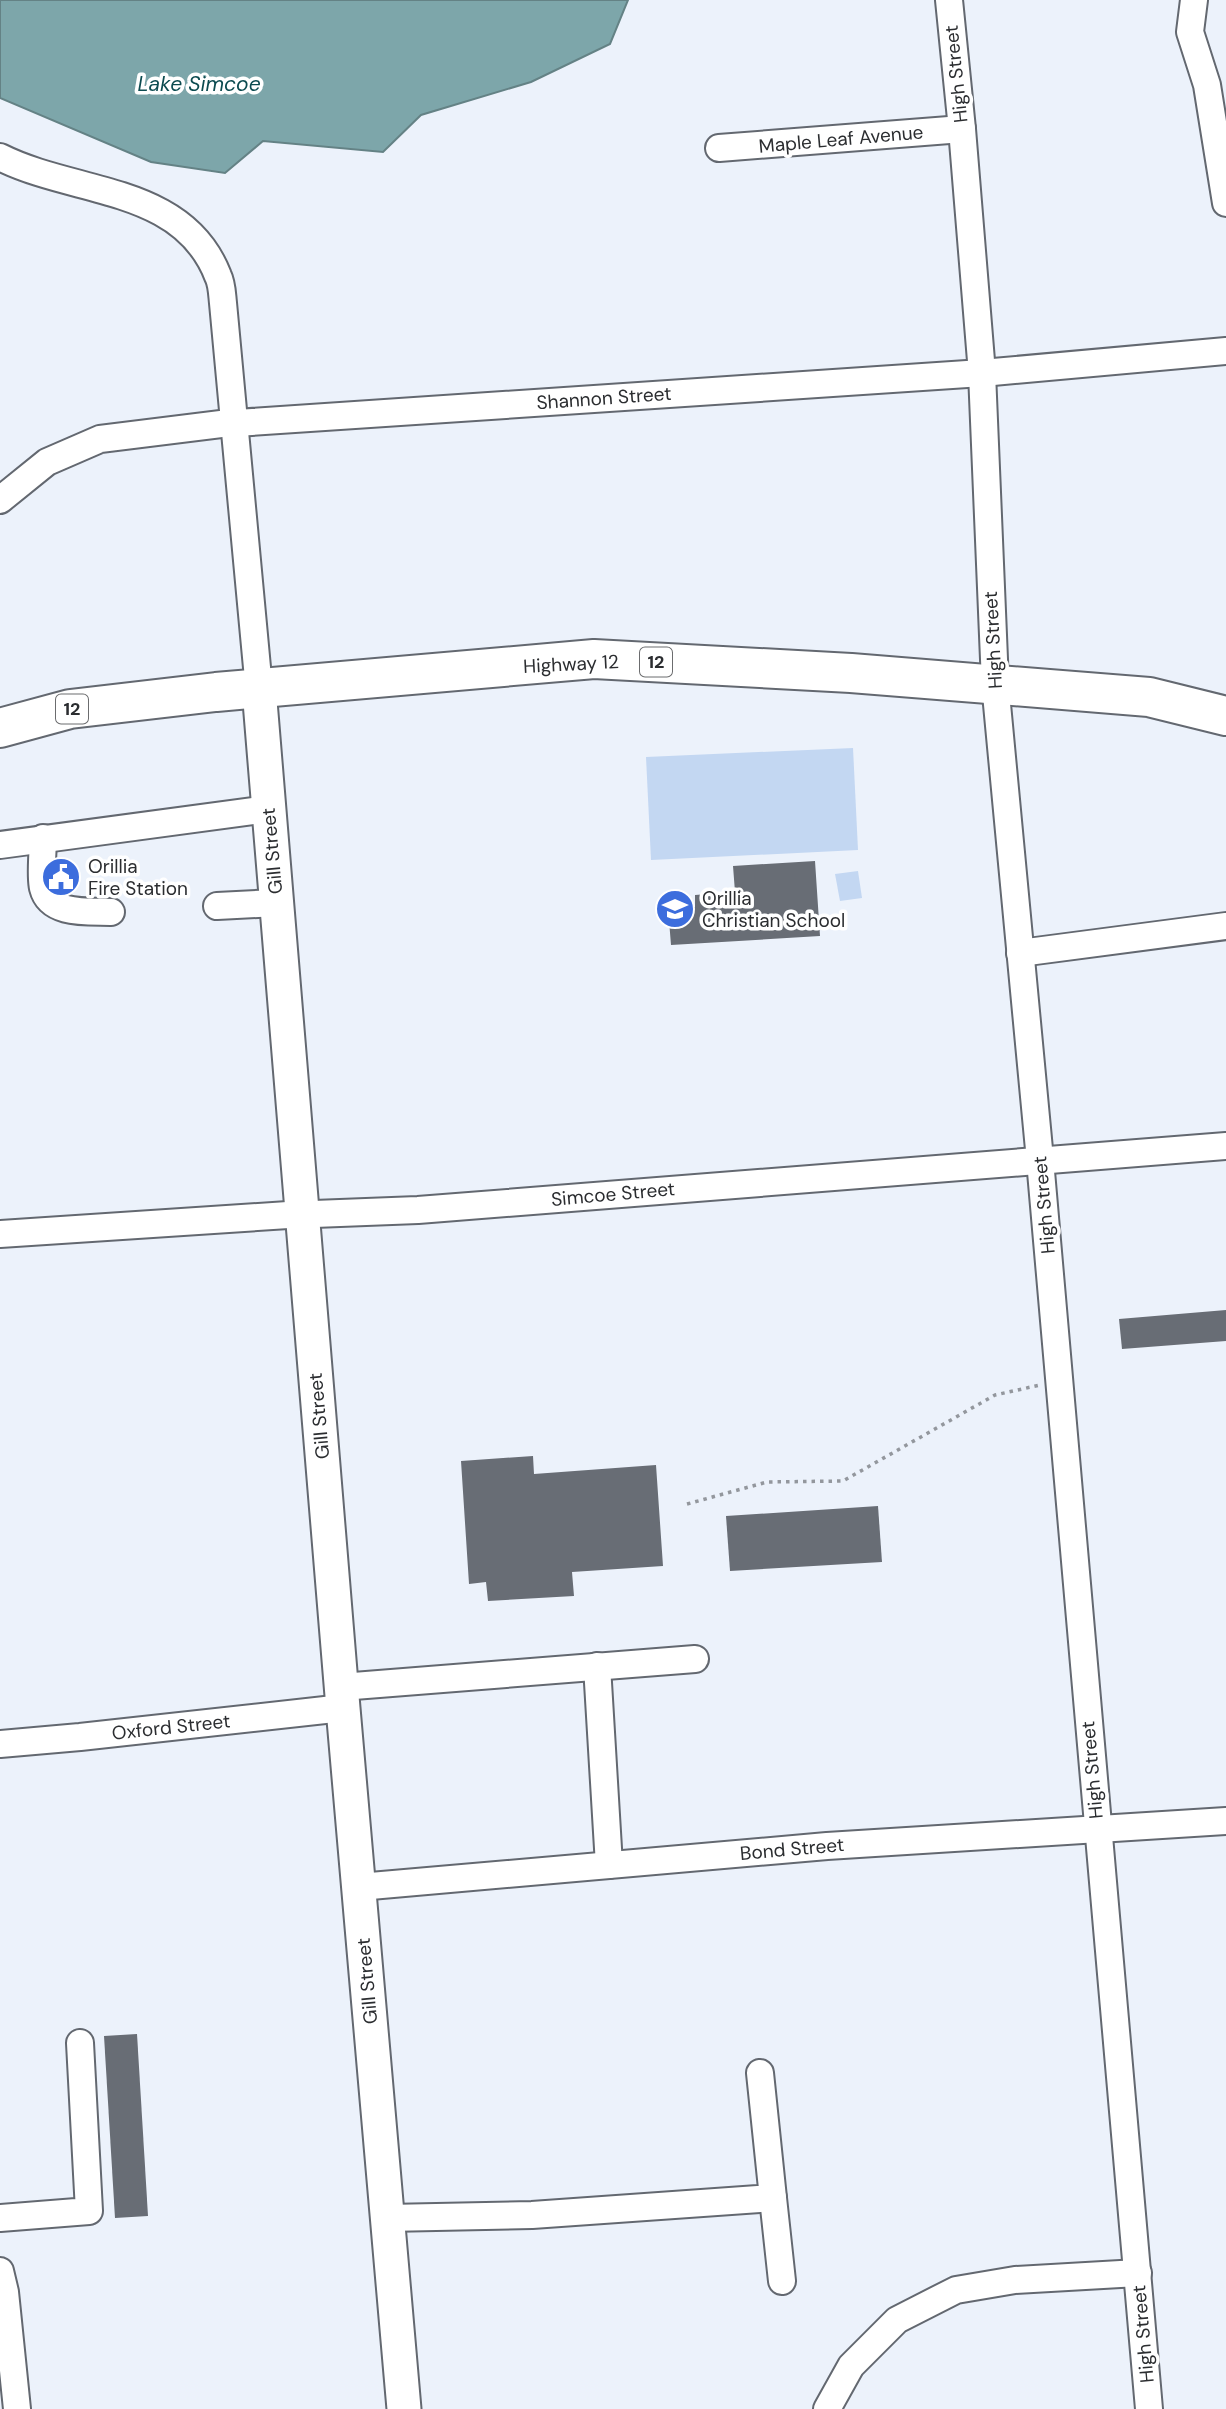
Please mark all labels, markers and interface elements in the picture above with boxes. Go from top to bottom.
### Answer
street label: High Street [938,24,974,124]
water label: Lake Simcoe [137,70,261,98]
street label: Maple Leaf Avenue [758,119,924,159]
street label: Shannon Street [536,381,672,415]
street label: High Street [978,590,1008,690]
road number: 12 [640,648,672,676]
street label: Highway 12 [523,649,619,679]
road number: 12 [56,694,88,724]
street label: Gill Street [256,807,288,895]
place label: Orillia Fire Station [88,854,188,901]
public building icon: Orillia Fire Station [40,856,82,898]
place label: Orillia Christian School [702,886,845,933]
school or university icon: Orillia Christian School [654,888,696,930]
street label: High Street [1027,1155,1061,1255]
street label: Simcoe Street [550,1176,676,1212]
street label: Gill Street [303,1372,335,1460]
street label: Oxford Street [111,1708,231,1746]
street label: High Street [1075,1720,1109,1820]
street label: Bond Street [739,1832,845,1866]
street label: Gill Street [351,1937,383,2025]
street label: High Street [1126,2284,1160,2384]

